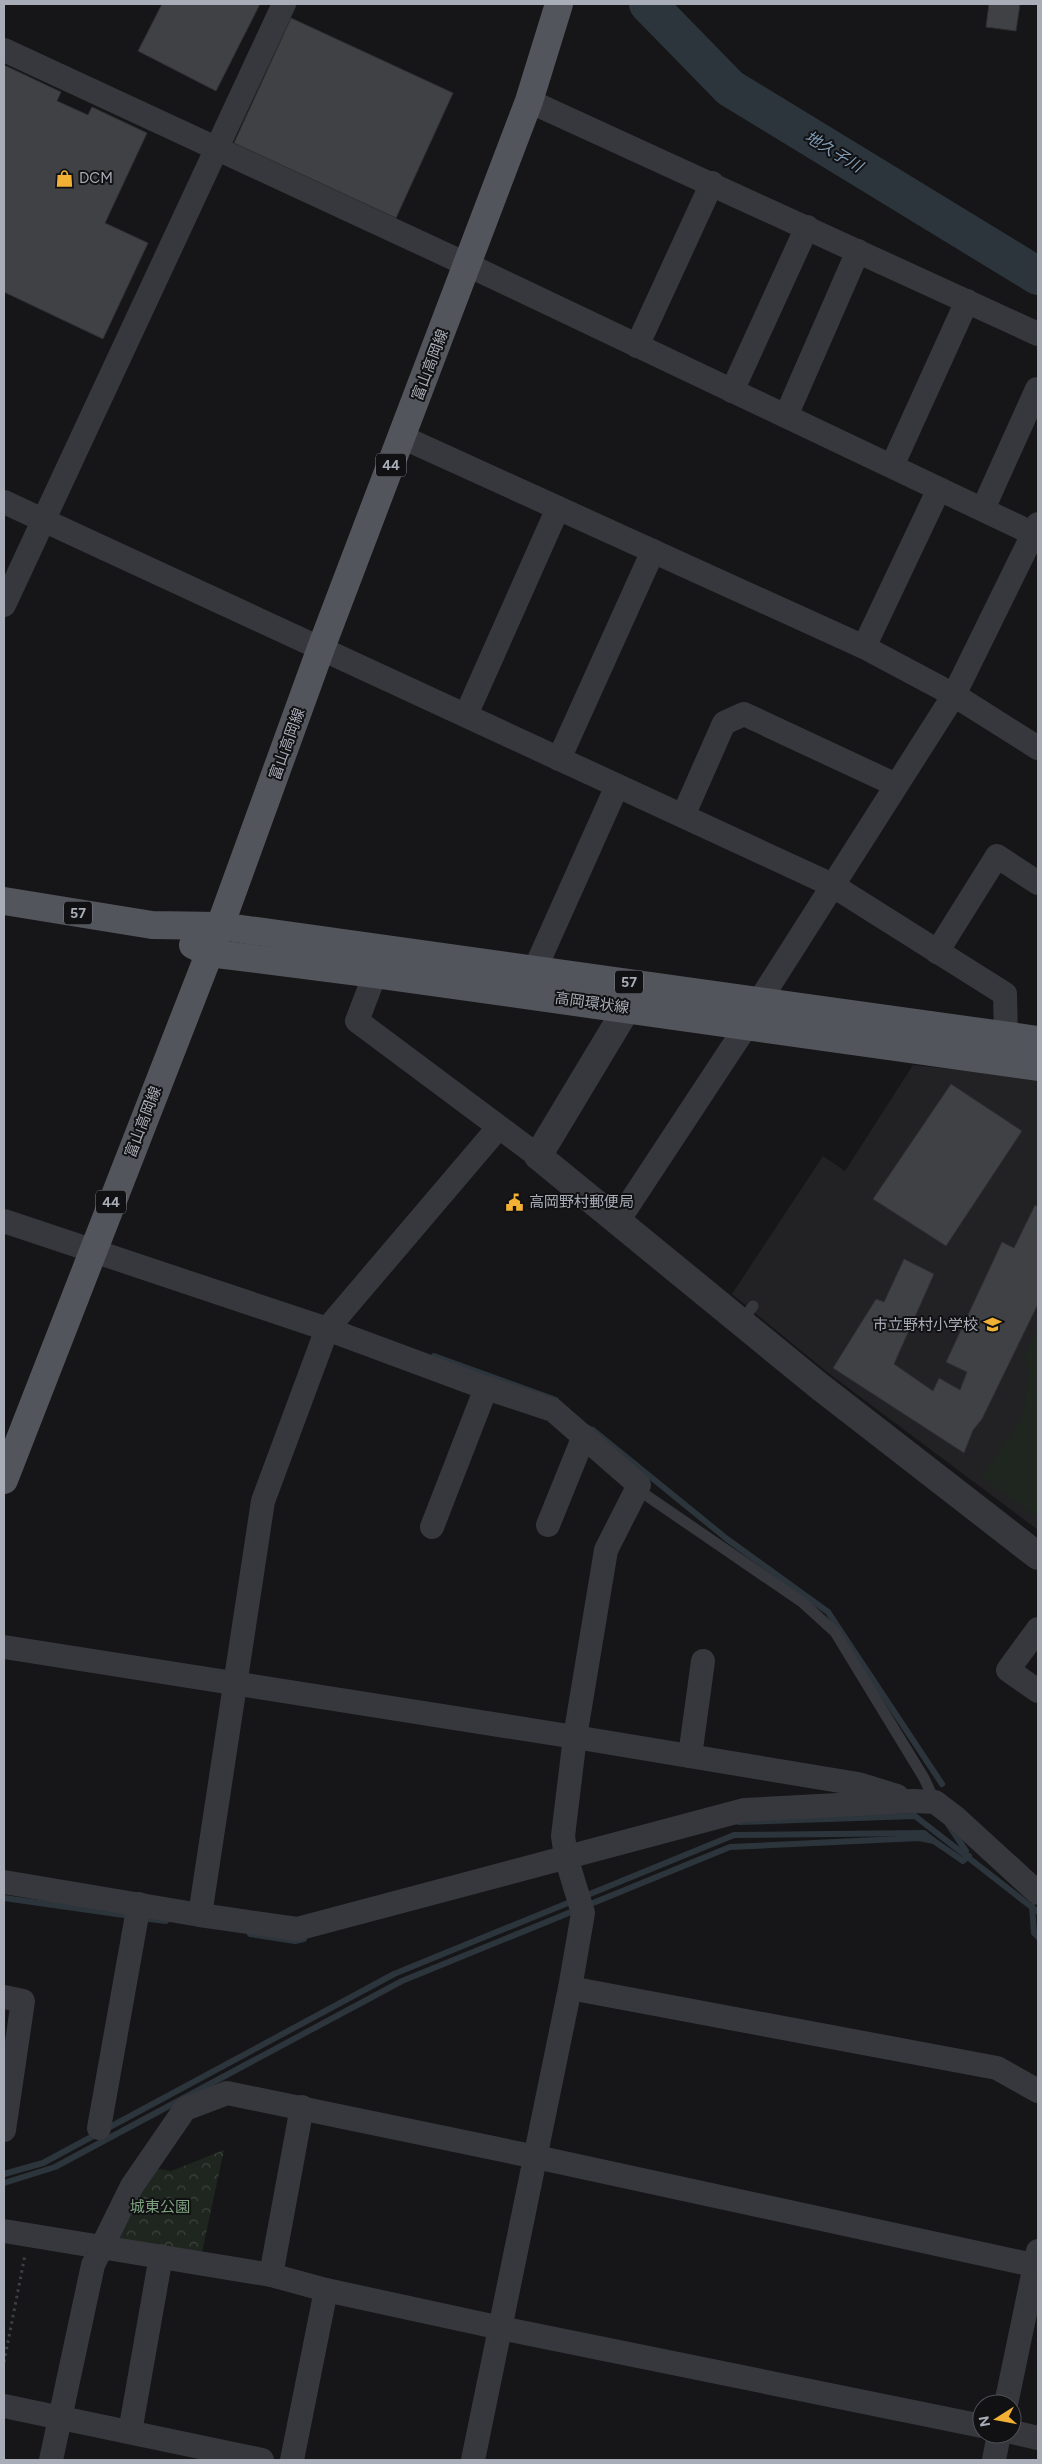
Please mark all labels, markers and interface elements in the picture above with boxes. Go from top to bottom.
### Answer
water label: 地久子川 [801,127,868,177]
shop icon: DCM [55,168,75,188]
place label: DCM [79,169,113,187]
street label: 富山高岡線 [408,327,452,403]
road number: 44 [376,454,406,476]
street label: 富山高岡線 [266,706,308,782]
road number: 57 [64,901,92,924]
road number: 57 [615,970,643,994]
street label: 高岡環状線 [554,989,630,1017]
street label: 富山高岡線 [121,1084,165,1160]
road number: 44 [96,1190,126,1214]
public building icon: 高岡野村郵便局 [505,1192,525,1212]
place label: 高岡野村郵便局 [529,1193,634,1211]
school or university icon: 市立野村小学校 [982,1315,1002,1335]
place label: 市立野村小学校 [873,1316,978,1334]
park label: 城東公園 [130,2198,190,2216]
north arrow [972,2394,1022,2444]
text: N [975,2414,994,2428]

